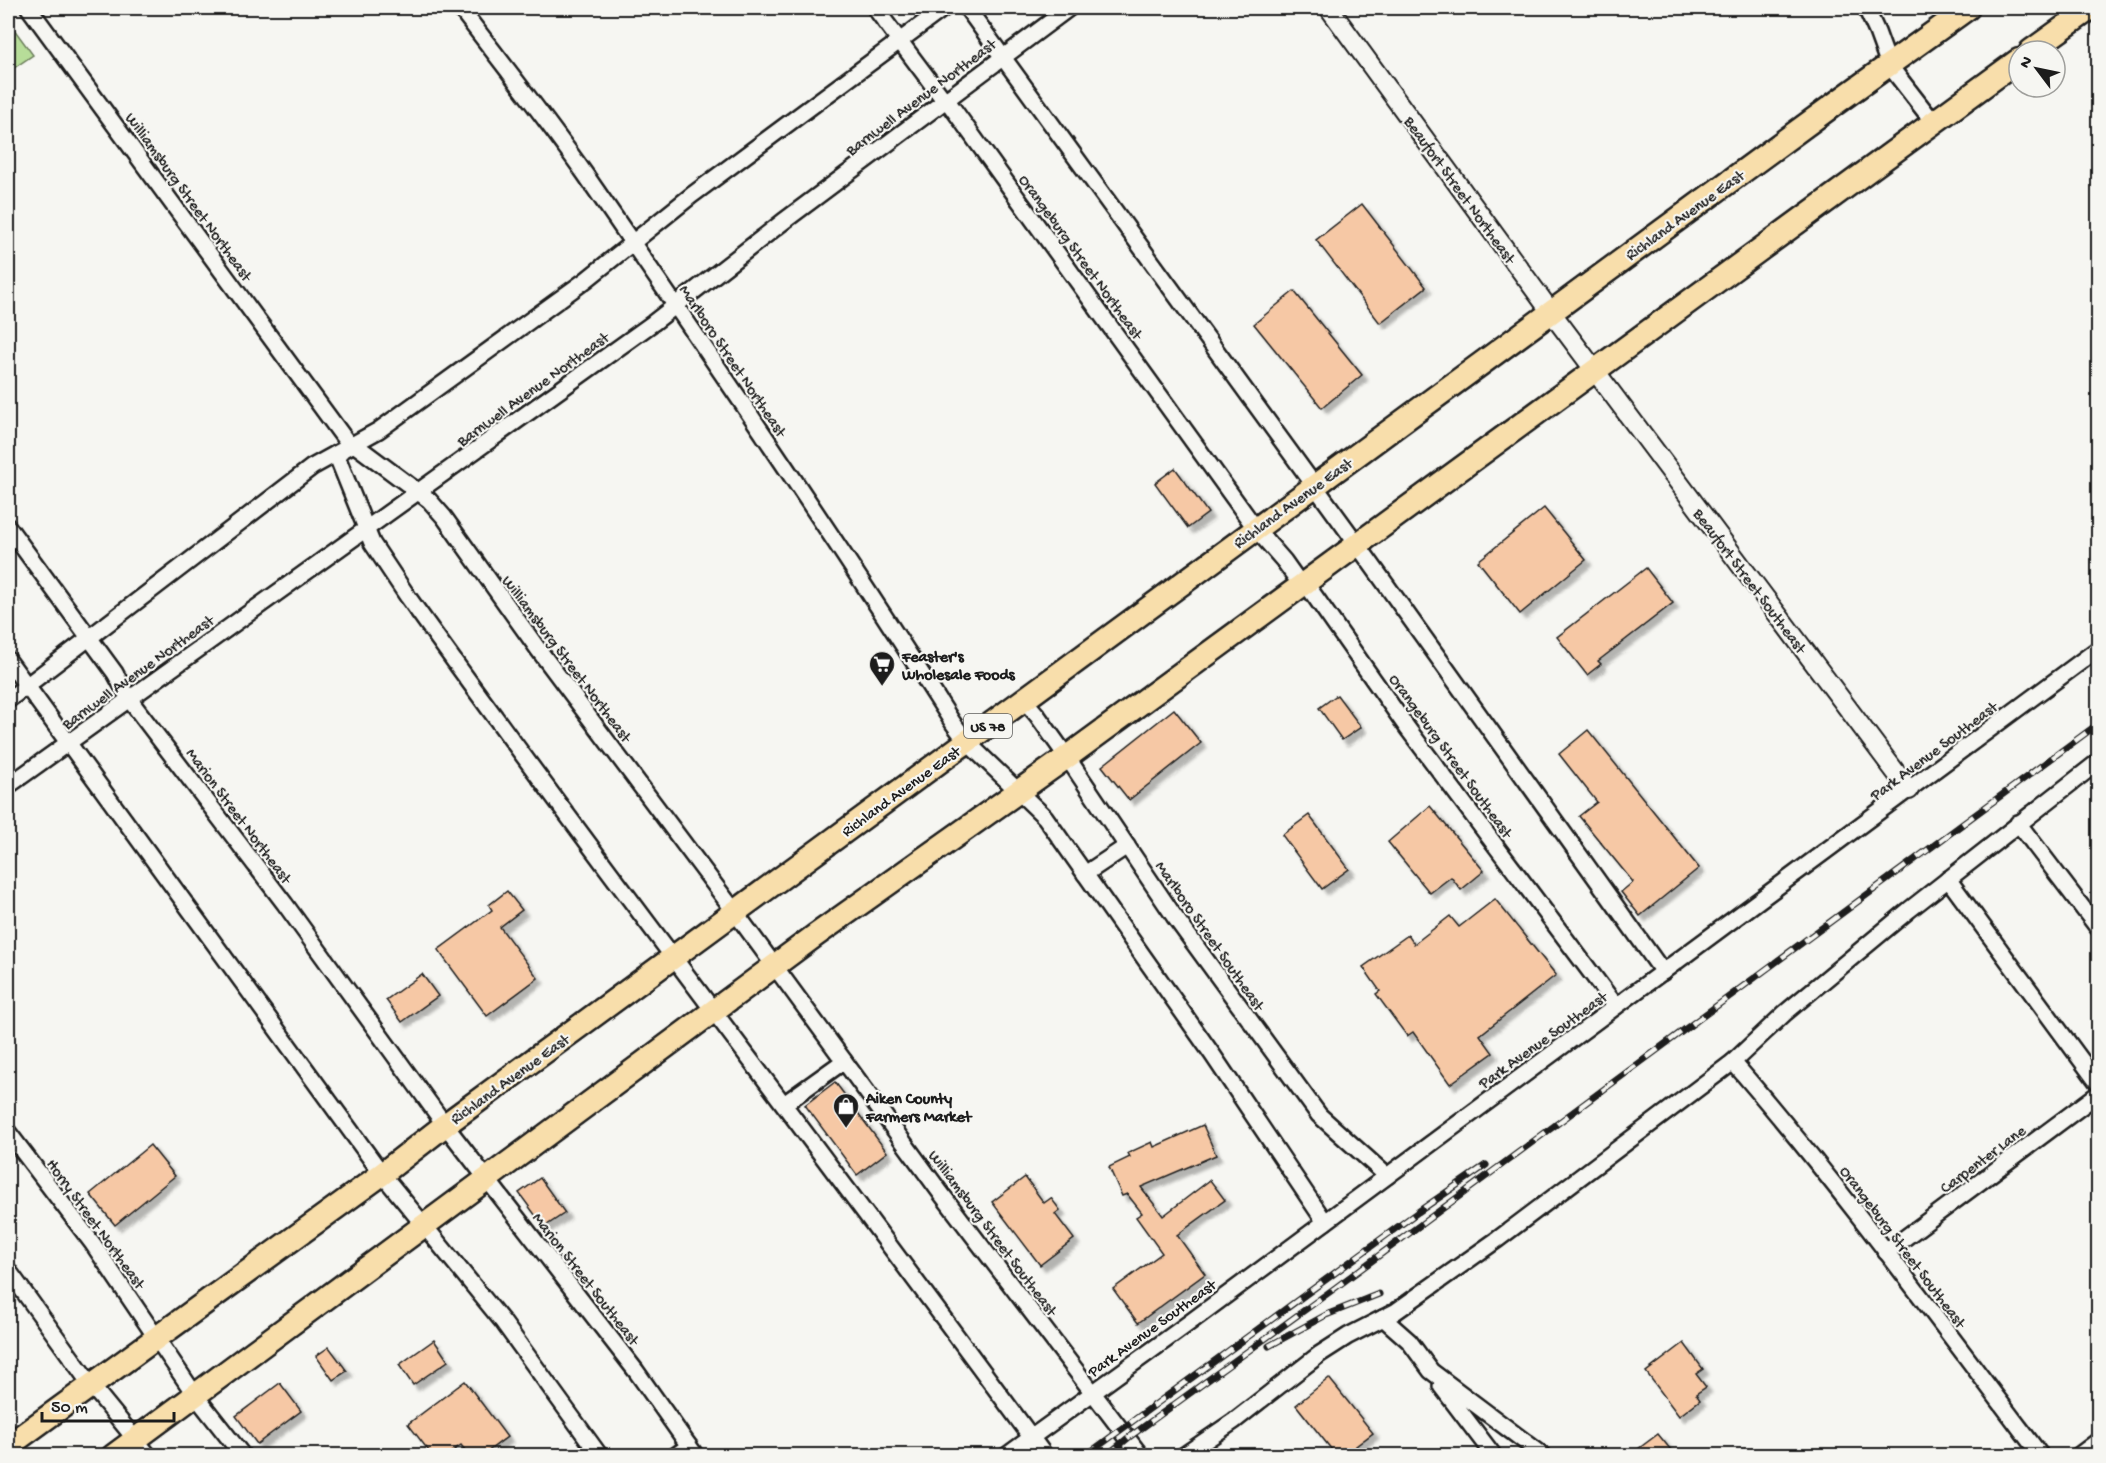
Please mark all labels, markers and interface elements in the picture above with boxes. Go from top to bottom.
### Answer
street label: Barnwell Avenue Northeast [843,35,1002,162]
north arrow [2007,39,2067,99]
text: N [2016,53,2038,72]
street label: Williamsburg Street Northeast [120,110,256,287]
street label: Beaufort Street Northeast [1398,113,1519,270]
street label: Richland Avenue East [1623,166,1750,266]
street label: Orangeburg Street Northeast [1013,172,1146,345]
street label: Marlboro Street Northeast [673,282,790,443]
street label: Barnwell Avenue Northeast [454,329,615,453]
street label: Richland Avenue East [1231,454,1358,554]
street label: Beaufort Street Southeast [1687,505,1810,659]
street label: Williamsburg Street Northeast [496,573,635,748]
street label: Barnwell Avenue Northeast [59,612,220,736]
supermarket icon: Feaster's Wholesale Foods [867,649,897,687]
place label: Feaster's Wholesale Foods [901,649,1016,686]
street label: Orangeburg Street Southeast [1383,671,1516,844]
street label: Park Avenue Southeast [1867,698,2004,807]
road number: US 78 [964,714,1012,738]
street label: Richland Avenue East [839,742,966,842]
street label: Marion Street Northeast [180,746,295,890]
street label: Marlboro Street Southeast [1149,859,1268,1017]
street label: Park Avenue Southeast [1475,988,1613,1095]
street label: Richland Avenue East [448,1030,575,1130]
shop icon: Aiken County Farmers Market [831,1091,861,1129]
place label: Aiken County Farmers Market [865,1091,973,1128]
street label: Carpenter Lane [1938,1122,2031,1199]
street label: Williamsburg Street Southeast [923,1147,1061,1322]
street label: Horry Street Northeast [41,1156,149,1295]
street label: Orangeburg Street Southeast [1834,1163,1969,1334]
street label: Marion Street Southeast [527,1210,643,1351]
street label: Park Avenue Southeast [1084,1276,1222,1383]
scale bar [42,1385,174,1423]
text: 50 m [51,1398,88,1419]

